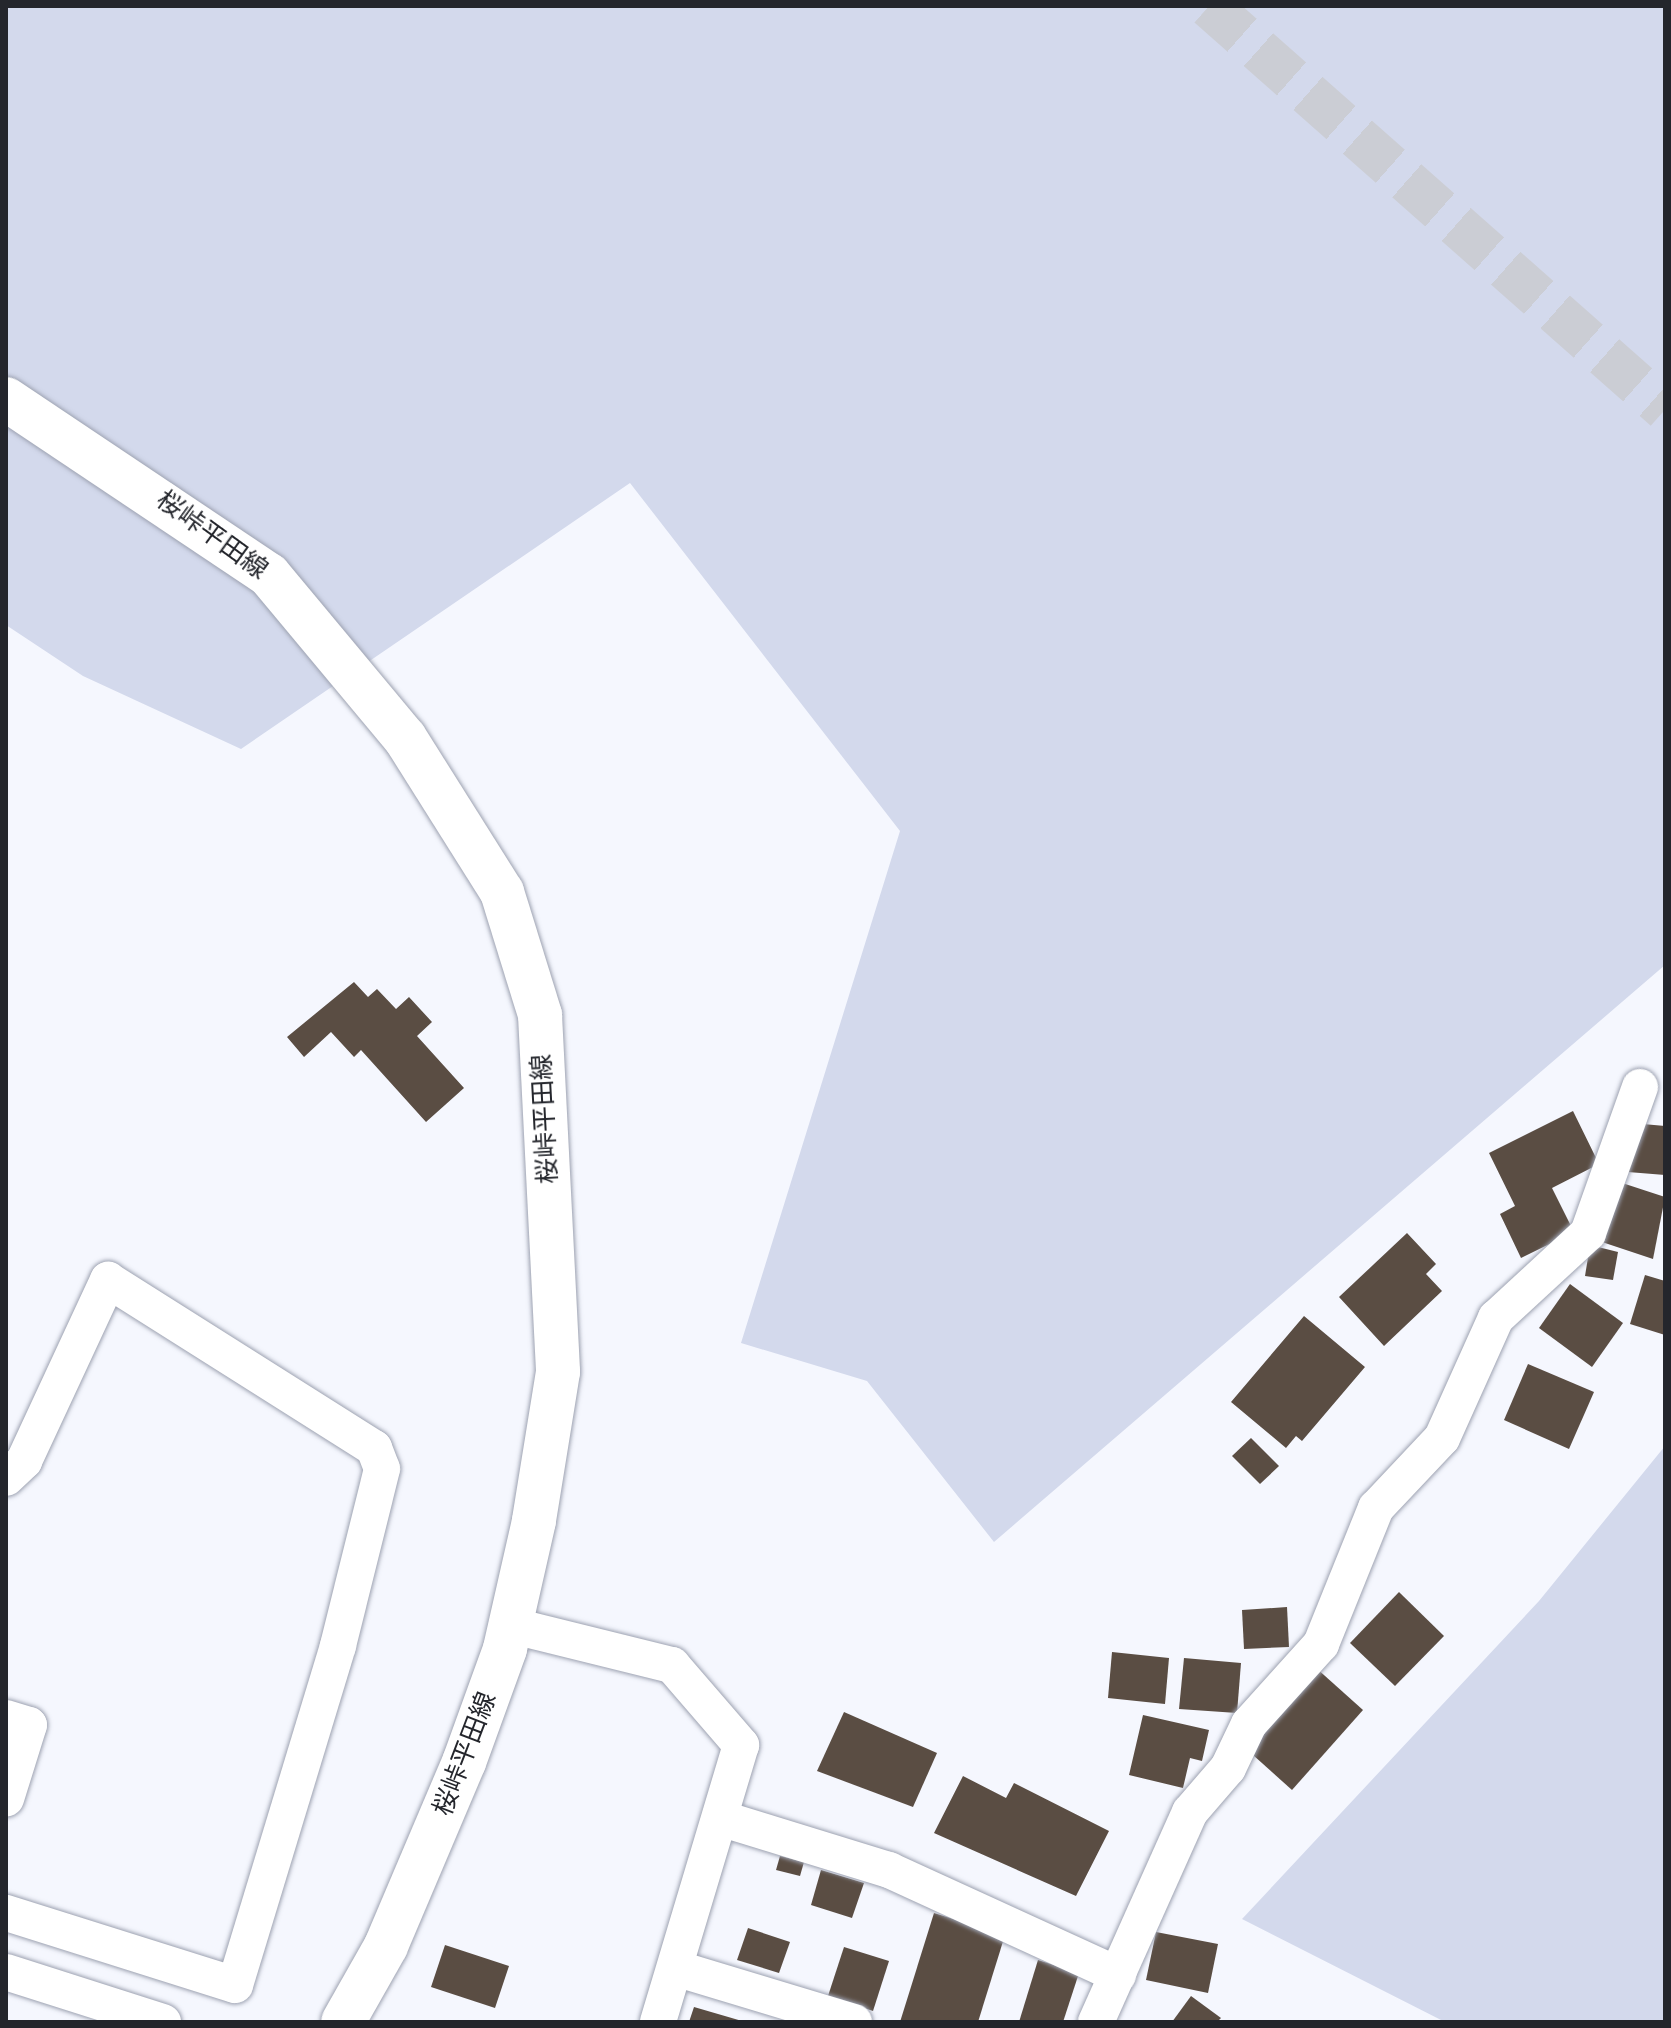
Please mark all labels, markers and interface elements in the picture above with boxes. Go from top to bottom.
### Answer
street label: 桜峠平田線 [150,484,274,586]
street label: 桜峠平田線 [526,1053,564,1185]
street label: 桜峠平田線 [427,1688,503,1820]

